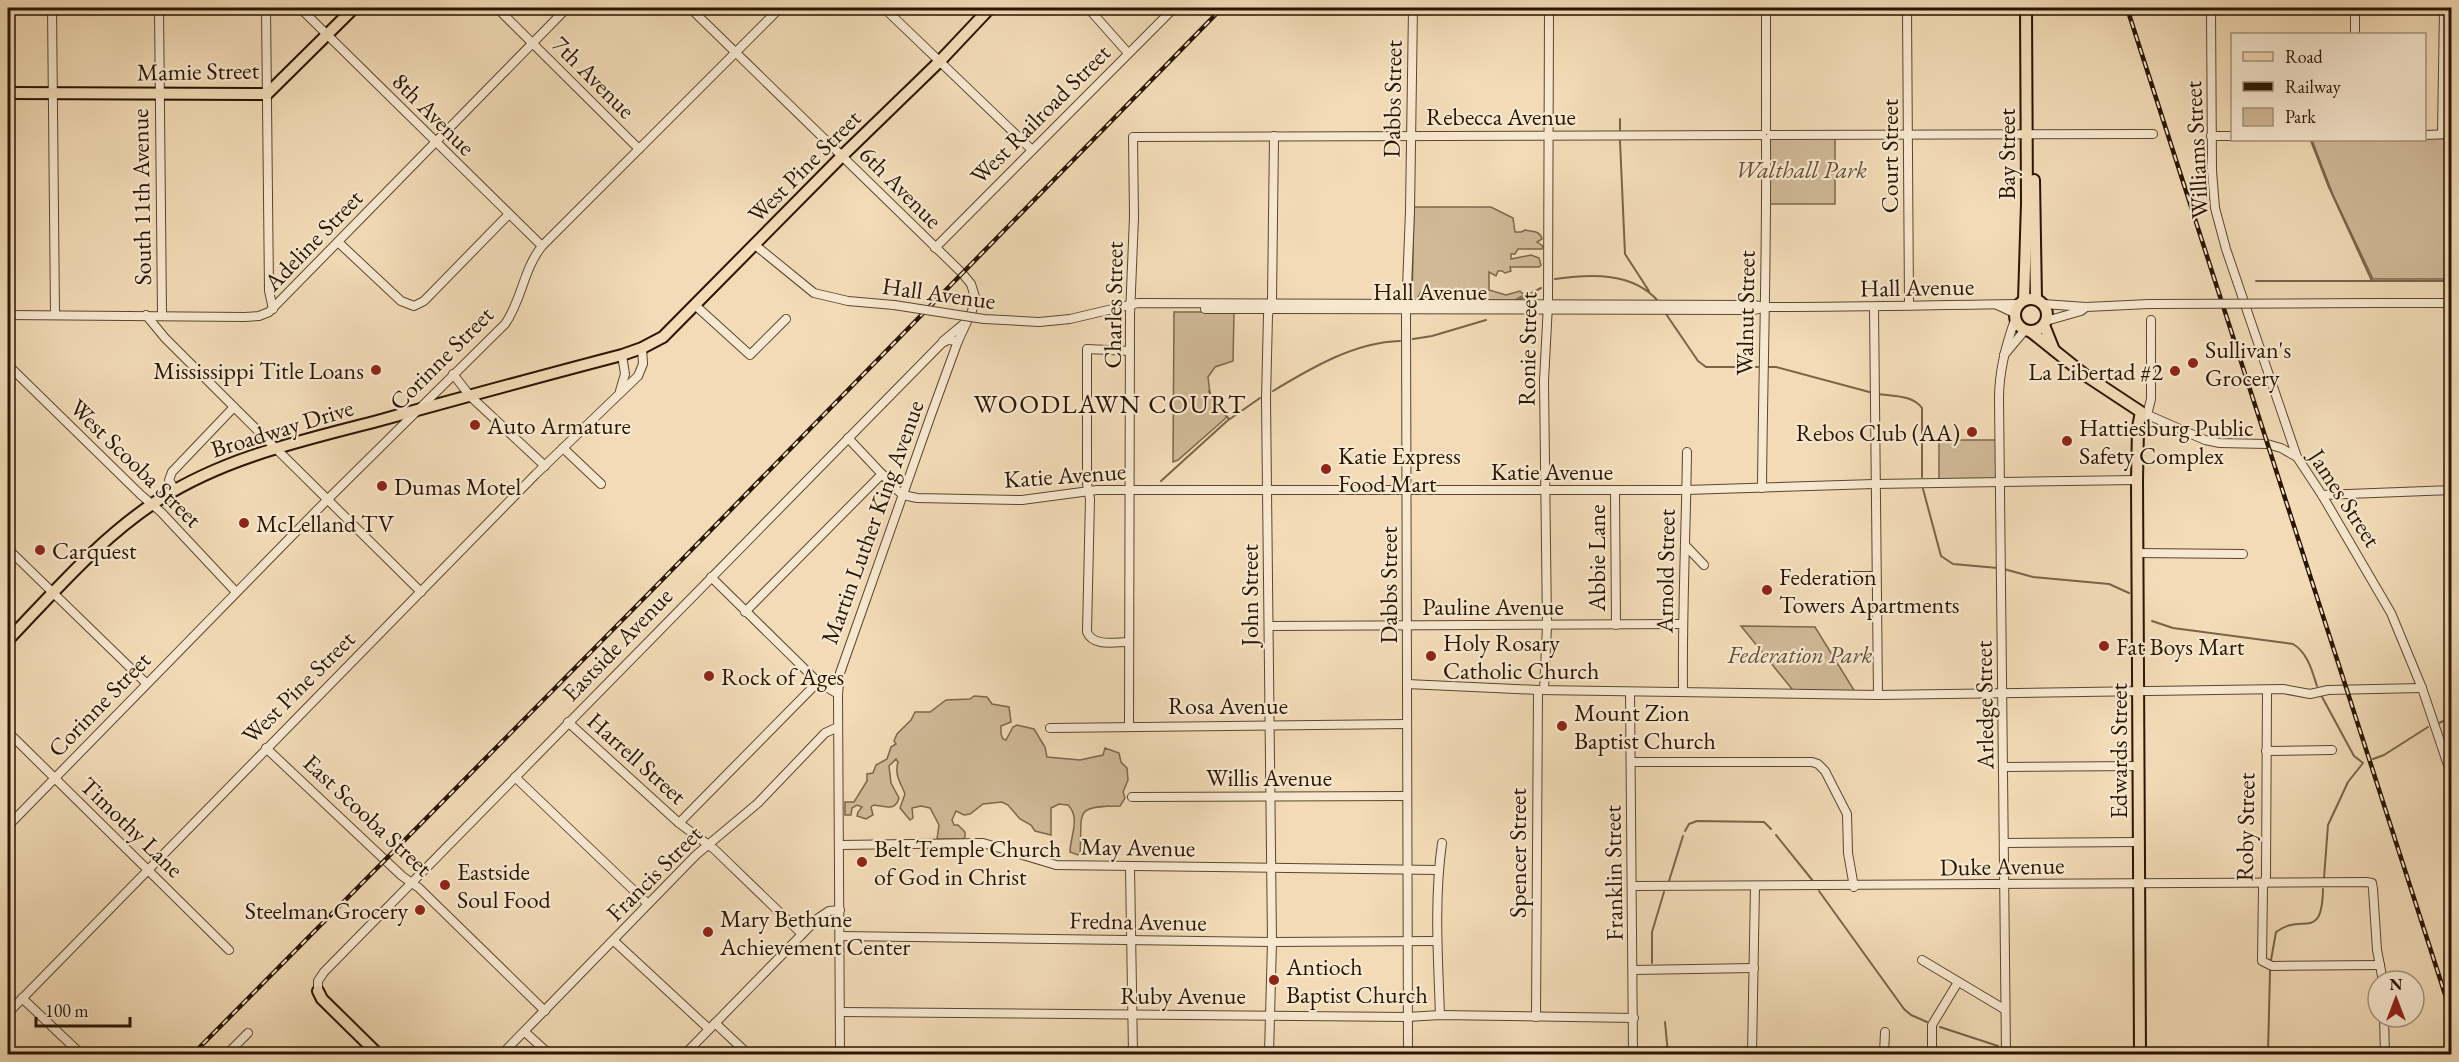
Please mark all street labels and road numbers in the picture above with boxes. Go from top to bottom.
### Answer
street label: 7th Avenue [546,29,642,125]
street label: West Railroad Street [963,37,1117,191]
street label: Dabbs Street [1375,39,1409,158]
street label: Mamie Street [137,54,260,88]
street label: 8th Avenue [386,66,482,162]
street label: Williams Street [2177,80,2215,220]
street label: Court Street [1874,98,1905,213]
street label: Rebecca Avenue [1426,101,1576,132]
street label: West Pine Street [741,102,868,229]
street label: South 11th Avenue [124,108,158,286]
street label: Bay Street [1991,108,2022,200]
street label: 6th Avenue [853,139,949,235]
street label: Adeline Street [256,182,369,298]
street label: Charles Street [1096,241,1130,369]
street label: Walnut Street [1728,250,1762,376]
street label: Hall Avenue [880,270,998,316]
street label: Hall Avenue [1860,271,1974,303]
street label: Hall Avenue [1373,276,1487,307]
street label: Ronie Street [1511,291,1544,406]
street label: Corinne Street [382,299,500,417]
street label: West Scooba Street [63,392,209,534]
street label: Broadway Drive [207,392,357,464]
street label: Martin Luther King Avenue [813,396,931,648]
street label: James Street [2301,441,2388,553]
street label: Katie Avenue [1003,455,1127,495]
street label: Katie Avenue [1491,456,1613,487]
street label: Abbie Lane [1581,505,1612,613]
street label: Arnold Street [1648,508,1682,634]
street label: Dabbs Street [1373,526,1404,644]
street label: John Street [1234,543,1265,648]
street label: Eastside Avenue [555,580,679,708]
street label: Pauline Avenue [1422,591,1564,622]
street label: West Pine Street [235,623,362,750]
street label: Arledge Street [1967,640,2001,771]
street label: Corinne Street [41,644,157,763]
street label: Edwards Street [2103,682,2134,819]
street label: Rosa Avenue [1168,690,1288,721]
street label: Harrell Street [581,705,694,811]
street label: East Scooba Street [297,747,440,883]
street label: Willis Avenue [1206,762,1332,793]
street label: Timothy Lane [74,770,190,884]
street label: Roby Street [2229,772,2261,882]
street label: Spencer Street [1502,788,1533,918]
street label: Franklin Street [1596,804,1630,941]
street label: Francis Street [599,818,709,928]
street label: May Avenue [1080,831,1196,863]
street label: Duke Avenue [1939,849,2065,883]
street label: Fredna Avenue [1069,904,1207,938]
street label: Ruby Avenue [1120,980,1246,1011]

